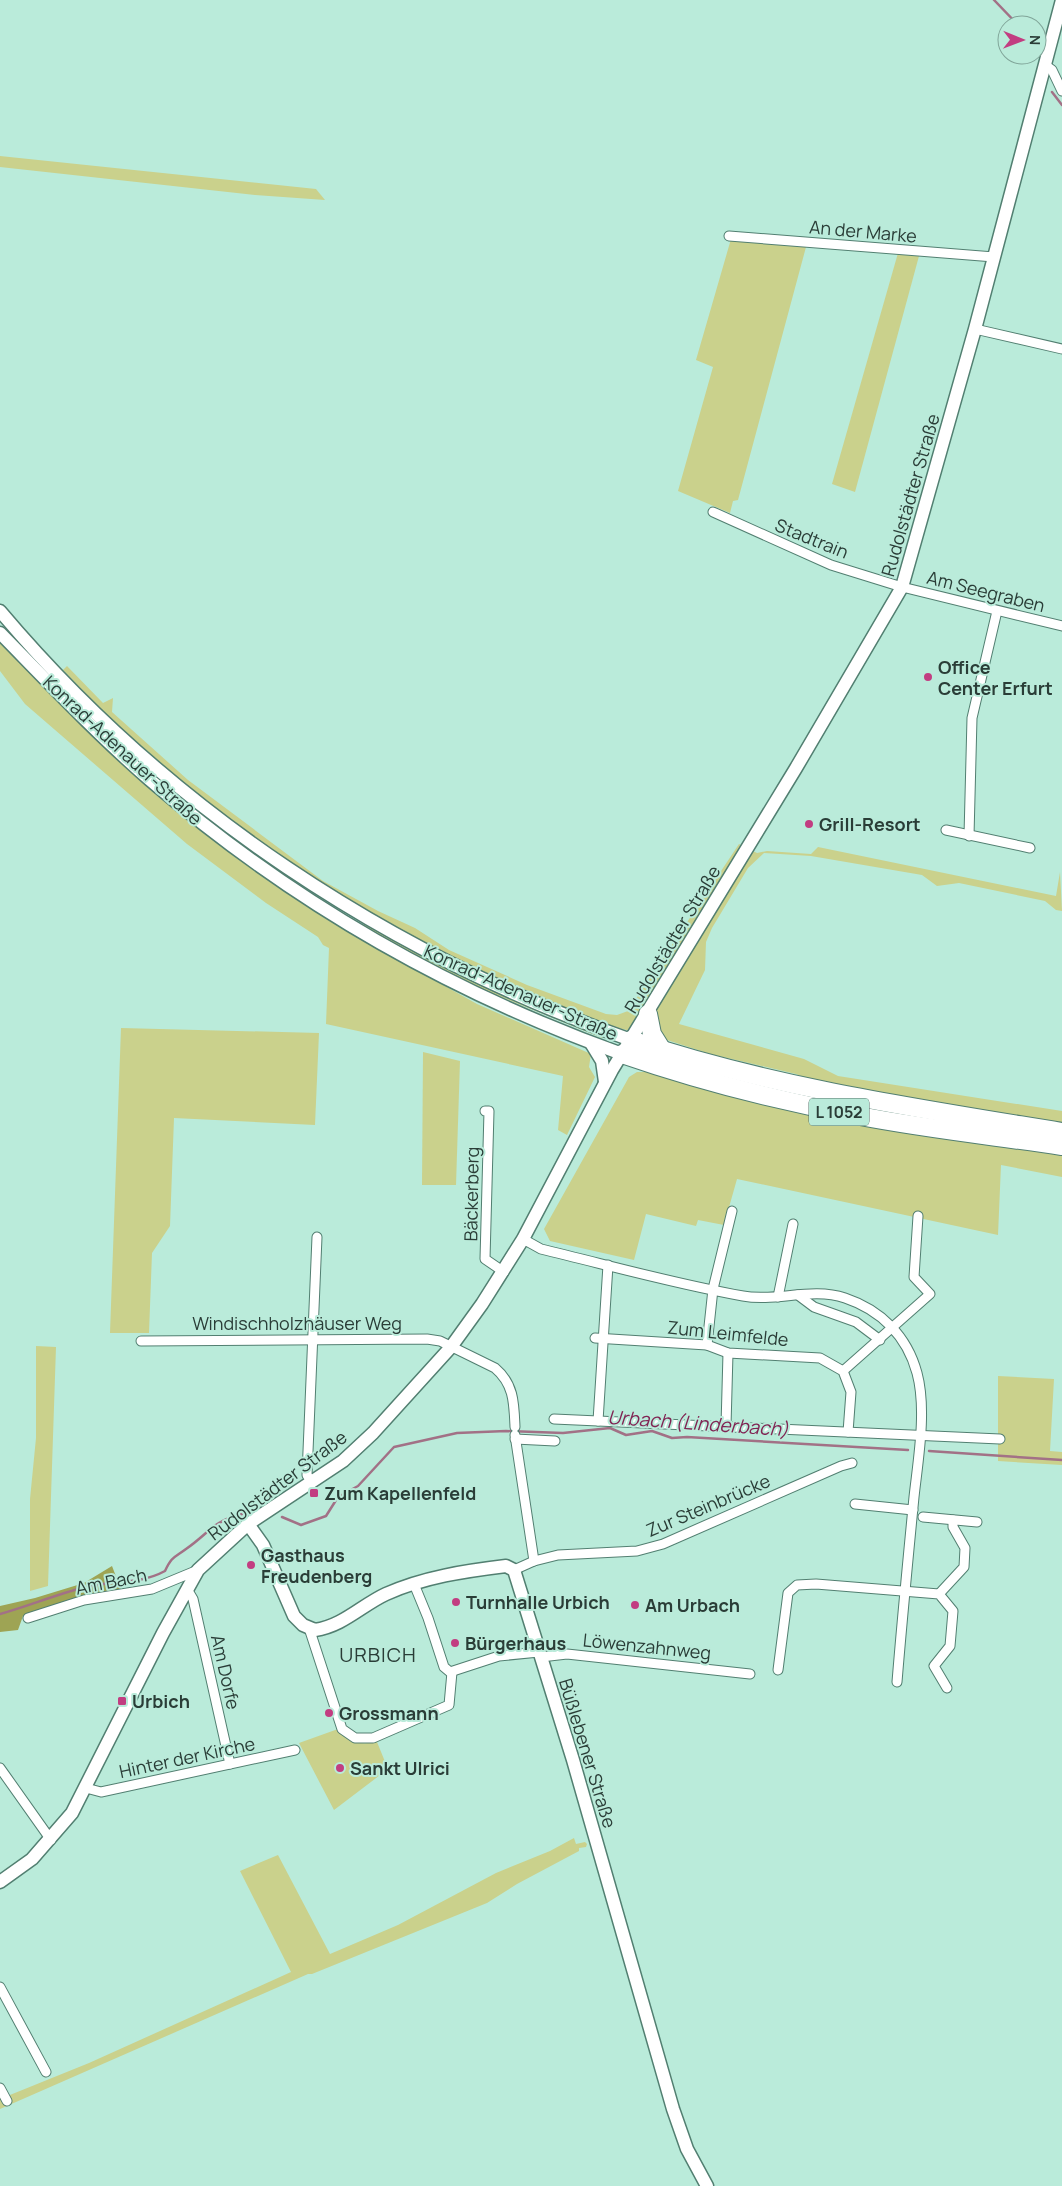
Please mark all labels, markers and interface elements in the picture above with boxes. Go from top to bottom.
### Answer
north arrow [997,15,1047,65]
text: N [1026,35,1045,45]
street label: An der Marke [808,214,918,248]
street label: Rudolstädter Straße [875,411,945,579]
street label: Stadtrain [772,512,852,564]
street label: Am Seegraben [924,565,1048,617]
place label: Office Center Erfurt [938,655,1053,700]
street label: Konrad-Adenauer-Straße [38,670,208,830]
marker: Office Center Erfurt [922,671,934,683]
place label: Grill-Resort [819,812,921,836]
marker: Grill-Resort [803,818,815,830]
street label: Rudolstädter Straße [618,861,726,1017]
street label: Konrad-Adenauer-Straße [421,938,621,1046]
road number: L 1052 [809,1098,869,1126]
street label: Bäckerberg [458,1146,484,1242]
street label: Windischholzhäuser Weg [192,1311,402,1335]
street label: Zum Leimfelde [666,1315,790,1351]
water label: Urbach (Linderbach) [607,1404,789,1442]
street label: Rudolstädter Straße [203,1425,351,1545]
street label: Zur Steinbrücke [642,1468,774,1542]
place label: Zum Kapellenfeld [324,1481,476,1505]
marker: Zum Kapellenfeld [308,1487,320,1499]
place label: Gasthaus Freudenberg [261,1543,372,1588]
marker: Gasthaus Freudenberg [245,1559,257,1571]
street label: Am Bach [73,1562,149,1600]
place label: Turnhalle Urbich [466,1590,610,1614]
place label: Am Urbach [645,1593,740,1617]
marker: Turnhalle Urbich [450,1596,462,1608]
marker: Am Urbach [629,1599,641,1611]
street label: Löwenzahnweg [582,1627,712,1665]
place label: Bürgerhaus [465,1631,566,1655]
street label: Am Dorfe [206,1632,246,1712]
marker: Bürgerhaus [449,1637,461,1649]
district label: URBICH [339,1641,417,1668]
street label: Büßlebener Straße [554,1675,622,1831]
place label: Urbich [132,1689,190,1713]
marker: Urbich [116,1695,128,1707]
place label: Grossmann [339,1701,439,1725]
marker: Grossmann [323,1707,335,1719]
street label: Hinter der Kirche [117,1731,257,1783]
place label: Sankt Ulrici [350,1756,450,1780]
marker: Sankt Ulrici [334,1762,346,1774]

